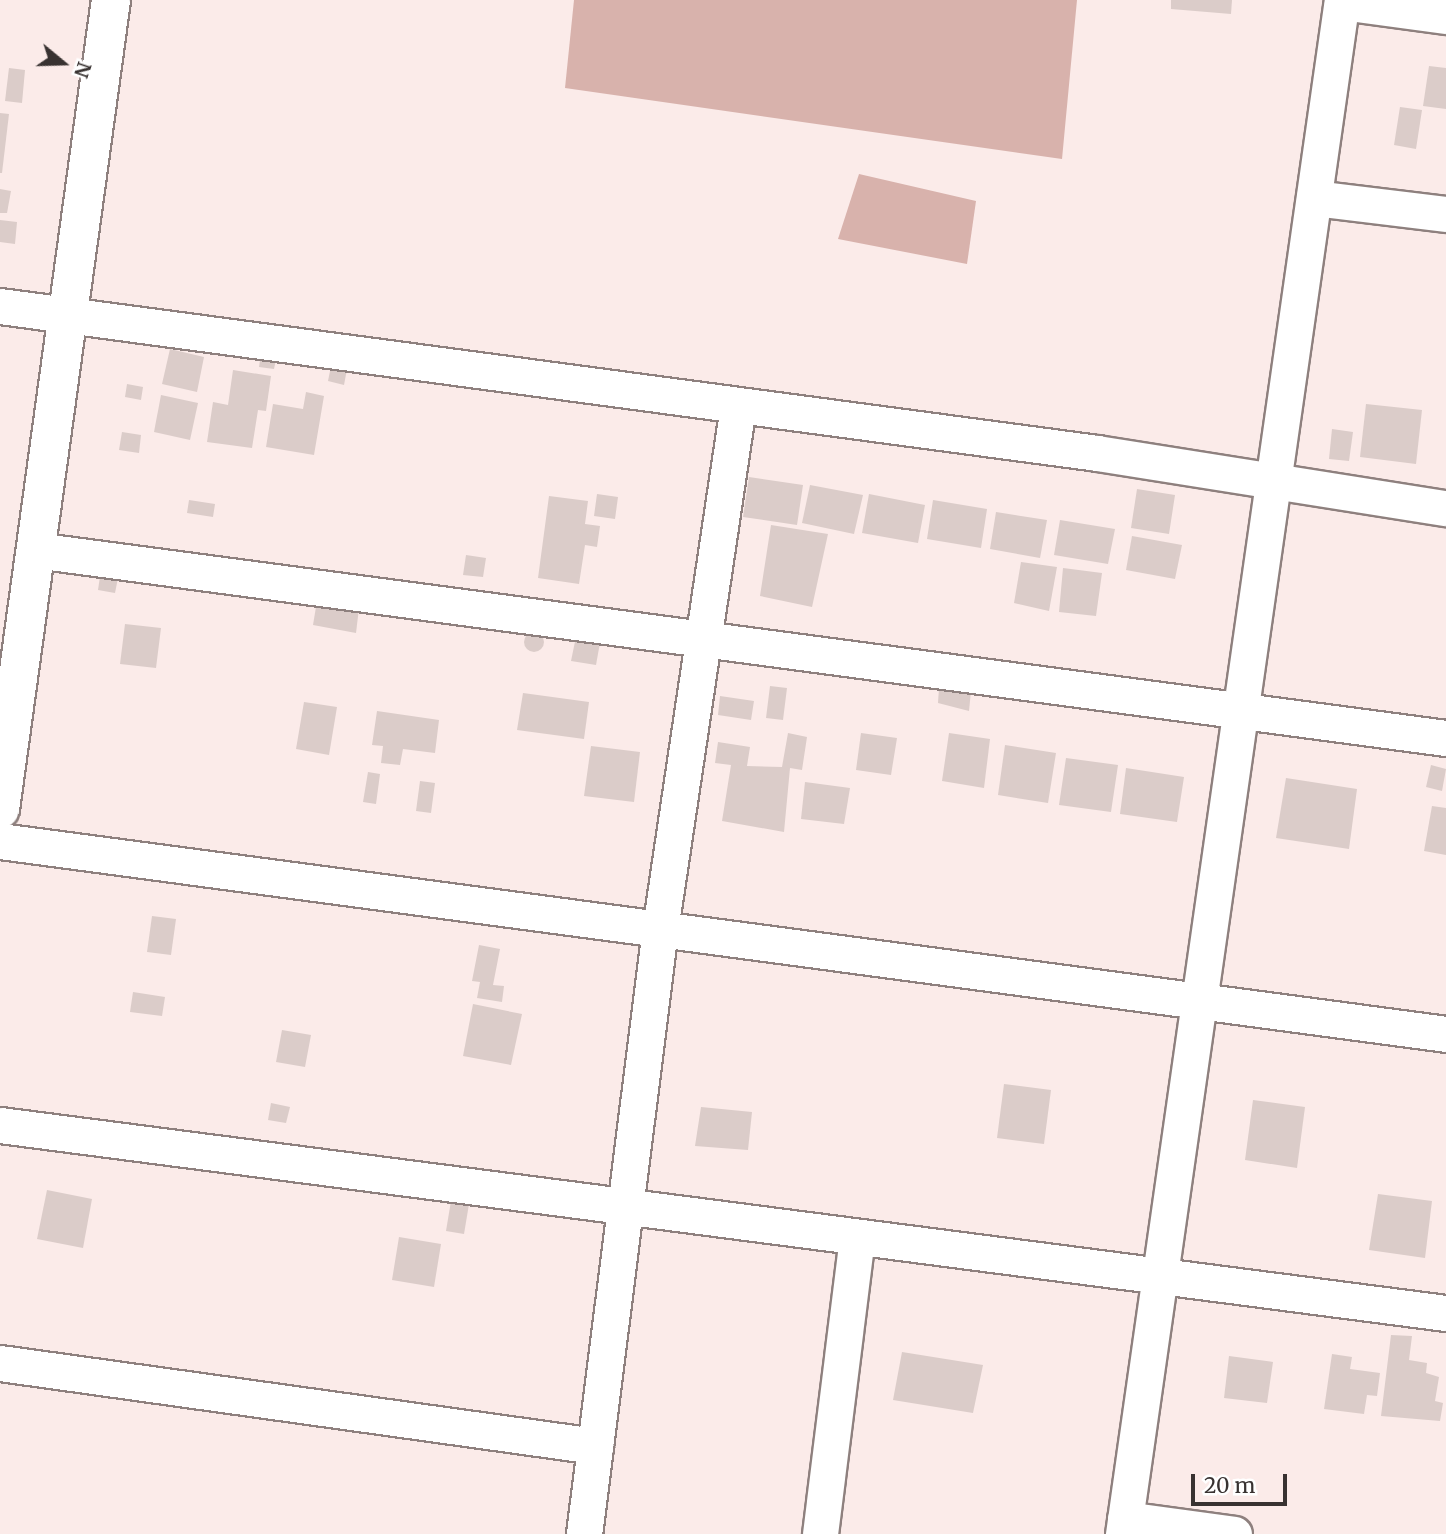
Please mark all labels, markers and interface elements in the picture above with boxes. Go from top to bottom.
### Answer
north arrow [28,28,98,98]
text: N [69,59,97,81]
scale bar [1194,1460,1290,1504]
text: 20 m [1204,1472,1255,1499]

